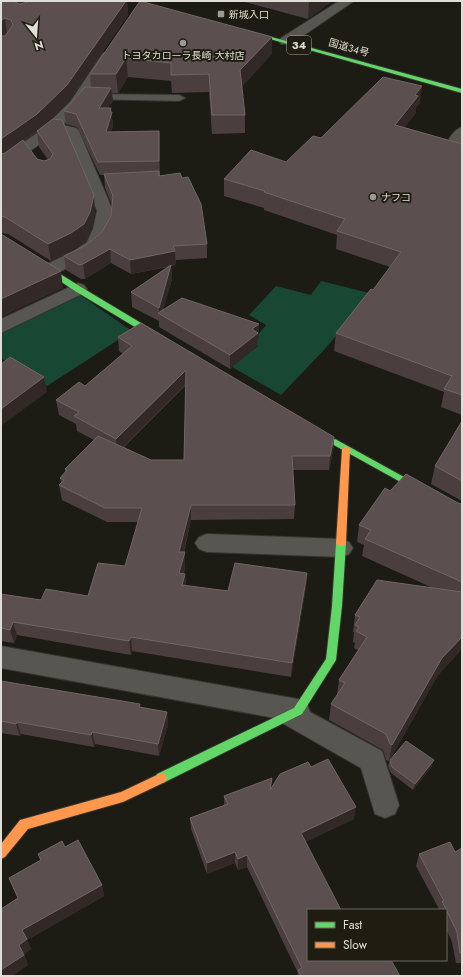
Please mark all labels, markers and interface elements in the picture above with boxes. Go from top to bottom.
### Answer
place label: 新城入口 [229,7,269,22]
marker: 新城入口 [216,9,226,19]
north arrow [16,16,56,56]
street label: 国道34号 [327,35,371,60]
road number: 34 [287,36,311,54]
text: N [32,37,45,54]
marker: トヨタカローラ長崎 大村店 [178,38,188,48]
place label: トヨタカローラ長崎 大村店 [122,48,245,63]
place label: ナフコ [381,190,411,205]
marker: ナフコ [368,192,378,202]
legend [307,909,447,961]
text: Fast [343,916,362,934]
text: Slow [343,936,368,954]

